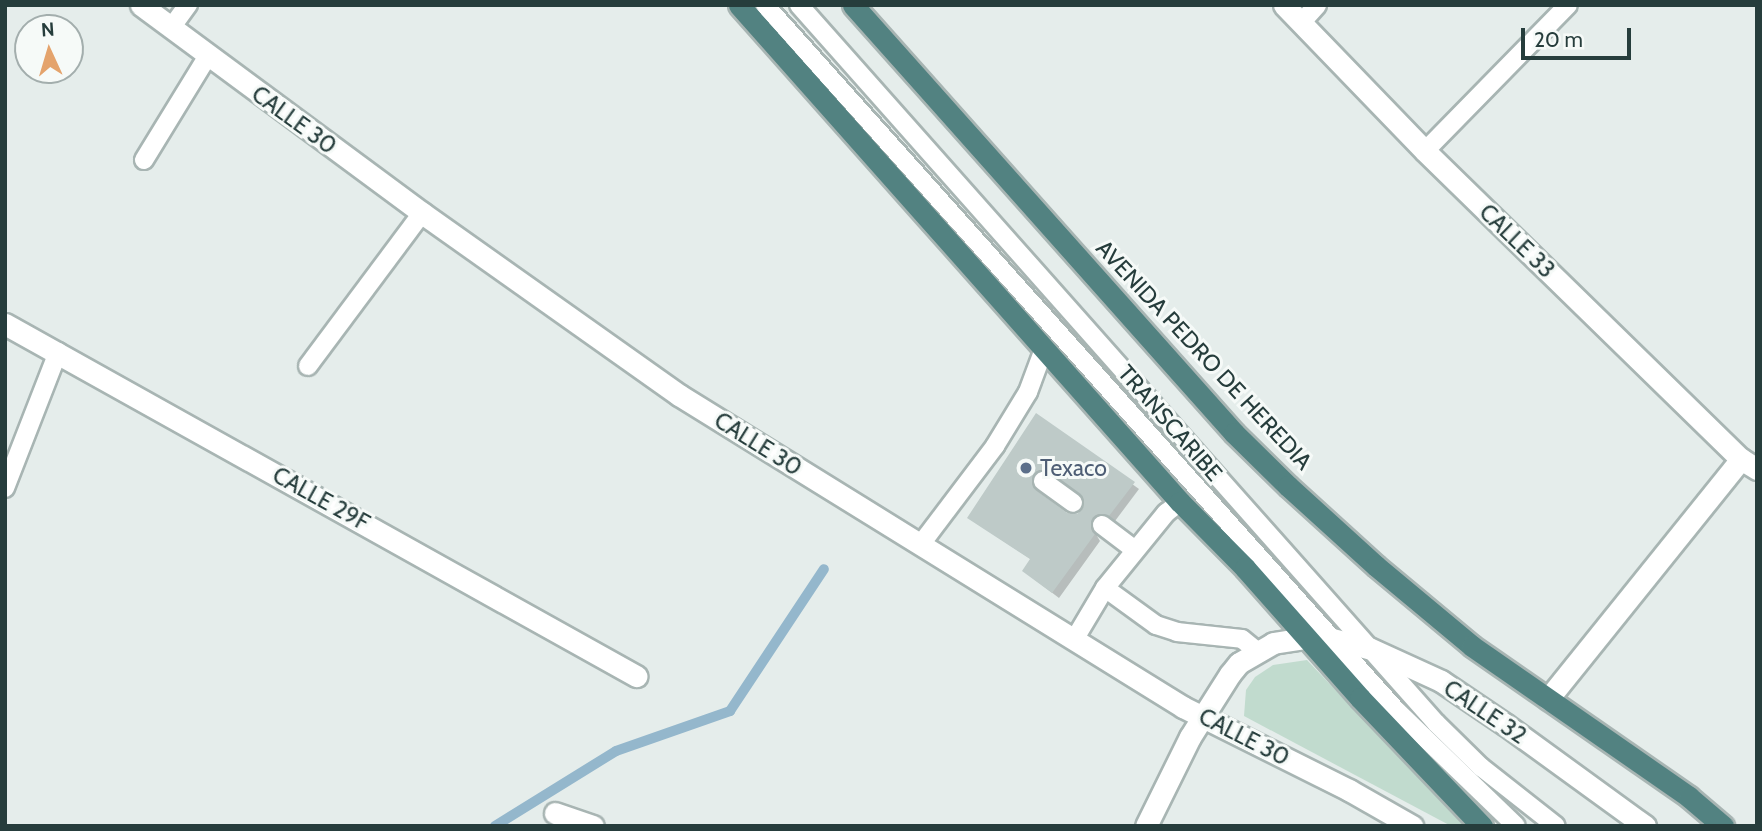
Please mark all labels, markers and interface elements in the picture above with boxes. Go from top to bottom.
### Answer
north arrow [14,14,84,84]
scale bar [1524,14,1634,58]
text: N [40,18,55,41]
text: 20 m [1534,27,1583,52]
street label: CALLE 30 [246,80,342,160]
street label: CALLE 33 [1474,198,1560,284]
street label: AVENIDA PEDRO DE HEREDIA [1090,234,1318,476]
street label: TRANSCARIBE [1112,359,1228,487]
street label: CALLE 30 [709,406,807,482]
place label: Texaco [1040,454,1107,482]
marker: Texaco [1018,460,1034,476]
street label: CALLE 29F [268,461,374,537]
street label: CALLE 32 [1438,674,1532,750]
street label: CALLE 30 [1194,703,1294,771]

